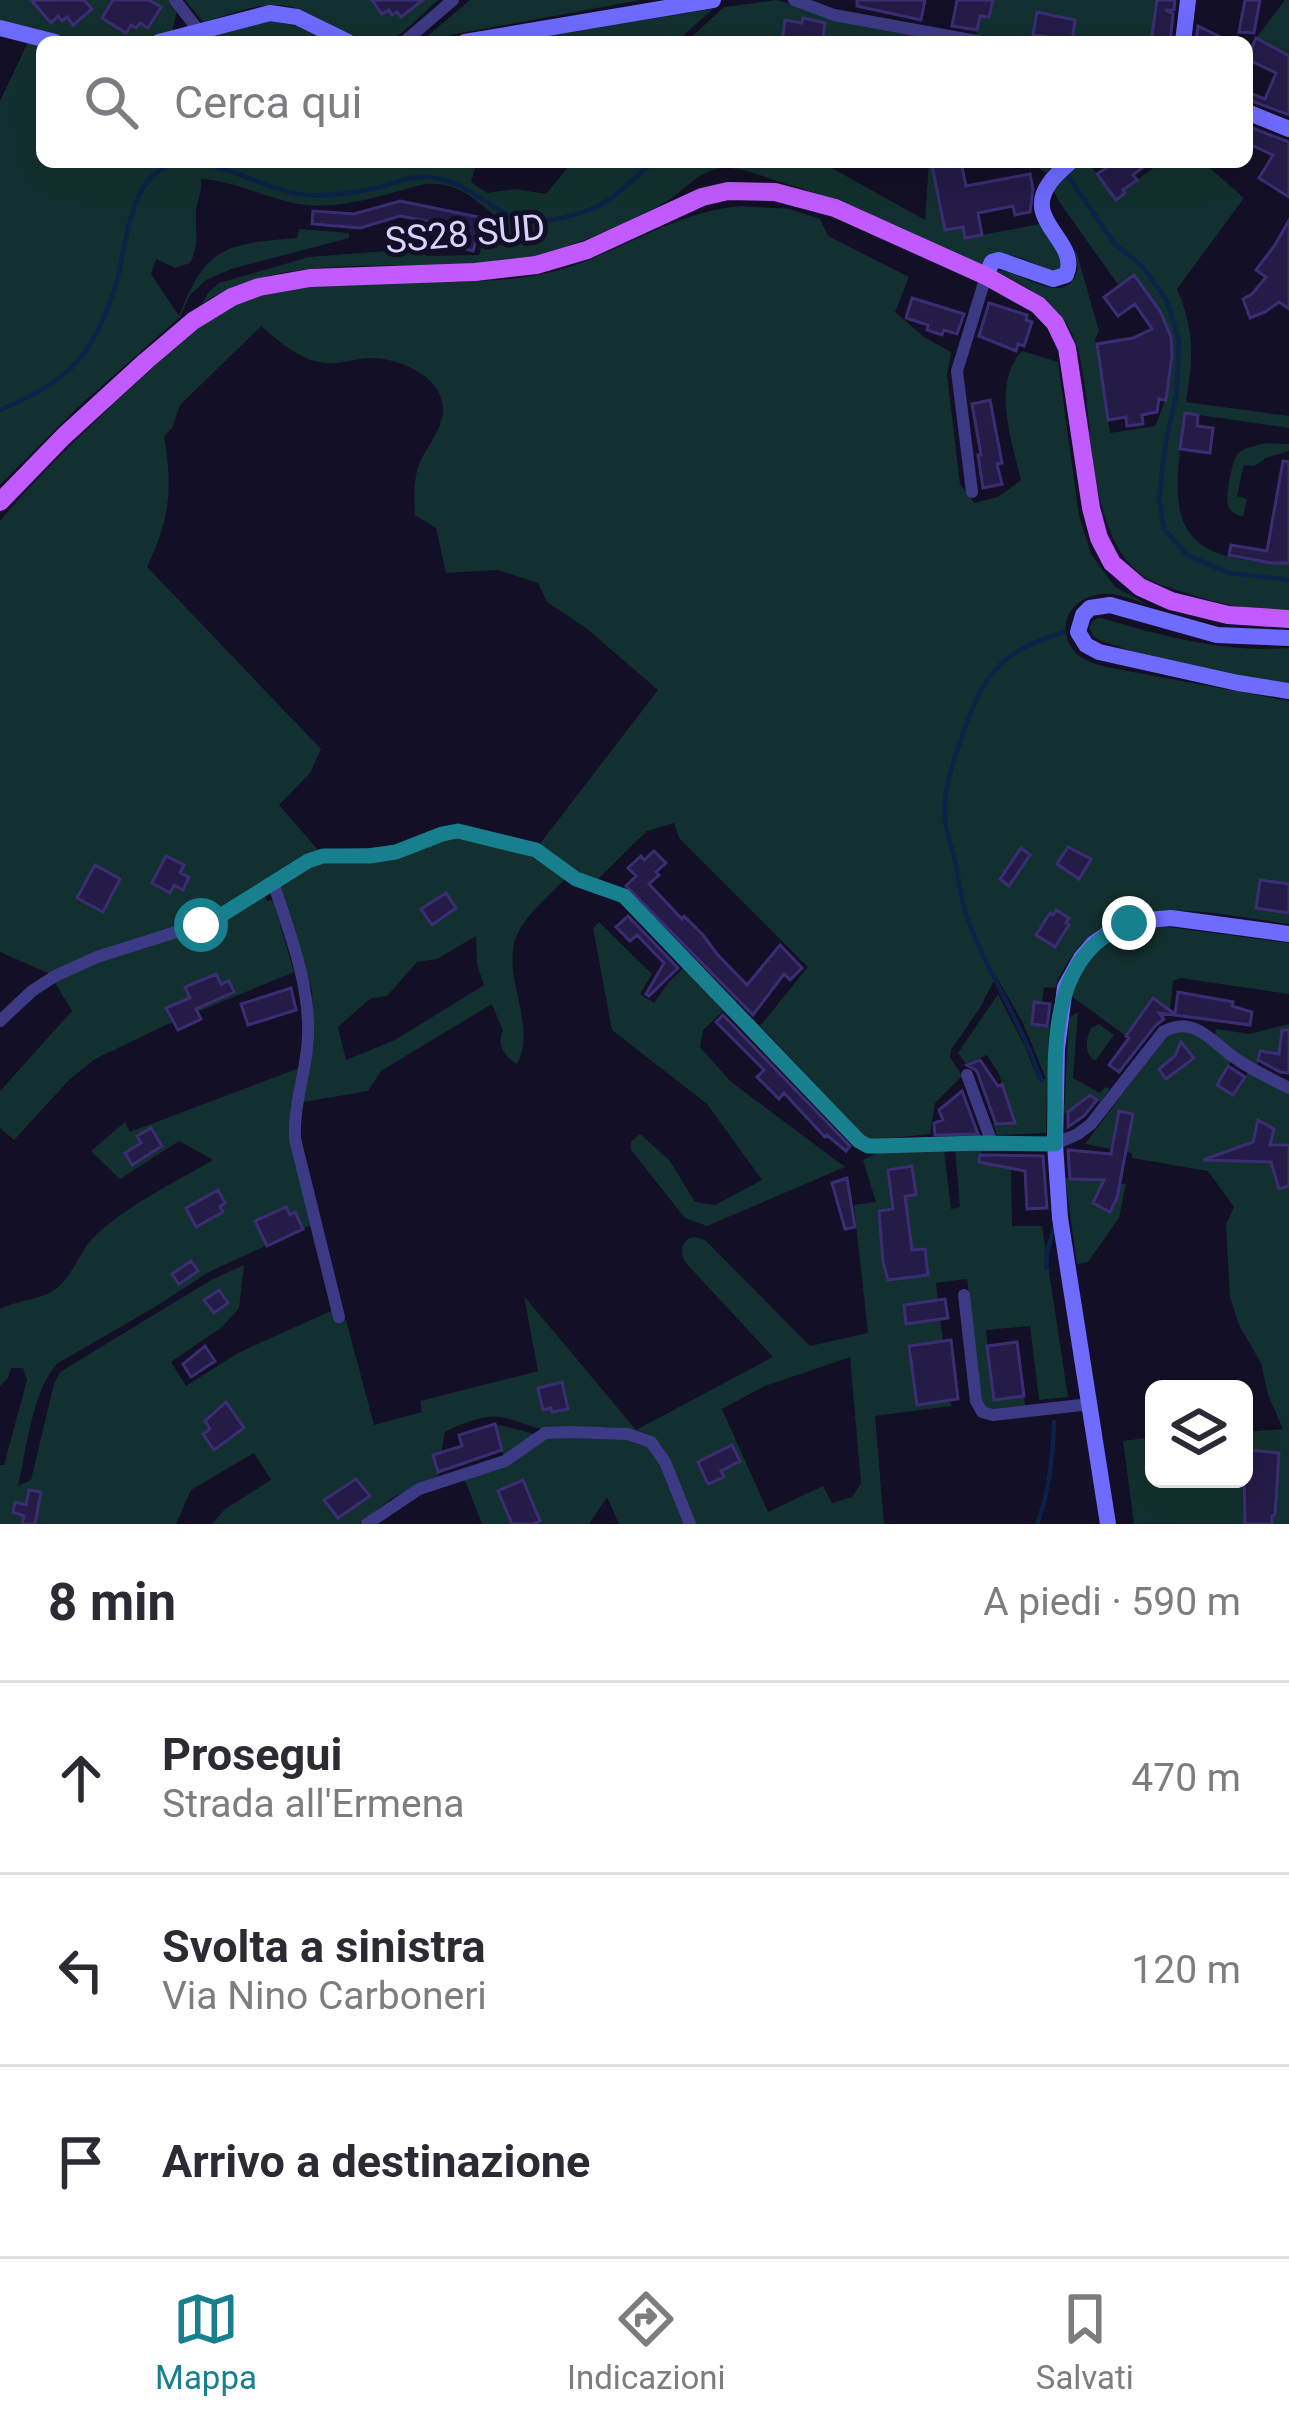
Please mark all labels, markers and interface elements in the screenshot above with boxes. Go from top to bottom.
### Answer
search box [36,36,1253,168]
icon: search [78,69,144,135]
text: Cerca qui [174,76,363,129]
street label: SS28 SUD [383,206,547,262]
route end [1102,896,1156,950]
route start [174,898,228,952]
map controls [1145,1380,1253,1488]
button: layers [1145,1380,1253,1488]
text: 8 min [48,1573,176,1632]
text: A piedi · 590 m [983,1579,1241,1625]
text: Prosegui [162,1728,342,1781]
icon: ahead [48,1745,114,1811]
text: 470 m [1131,1755,1241,1801]
text: Strada all'Ermena [162,1781,464,1827]
text: Svolta a sinistra [162,1920,486,1973]
icon: left [48,1937,114,2003]
text: 120 m [1131,1947,1241,1993]
text: Via Nino Carboneri [162,1973,487,2019]
icon: arrive [48,2129,114,2195]
text: Arrivo a destinazione [162,2135,590,2188]
tab: Mappa [155,2286,257,2397]
tab: Indicazioni [567,2286,726,2397]
tab: Salvati [1036,2286,1134,2397]

